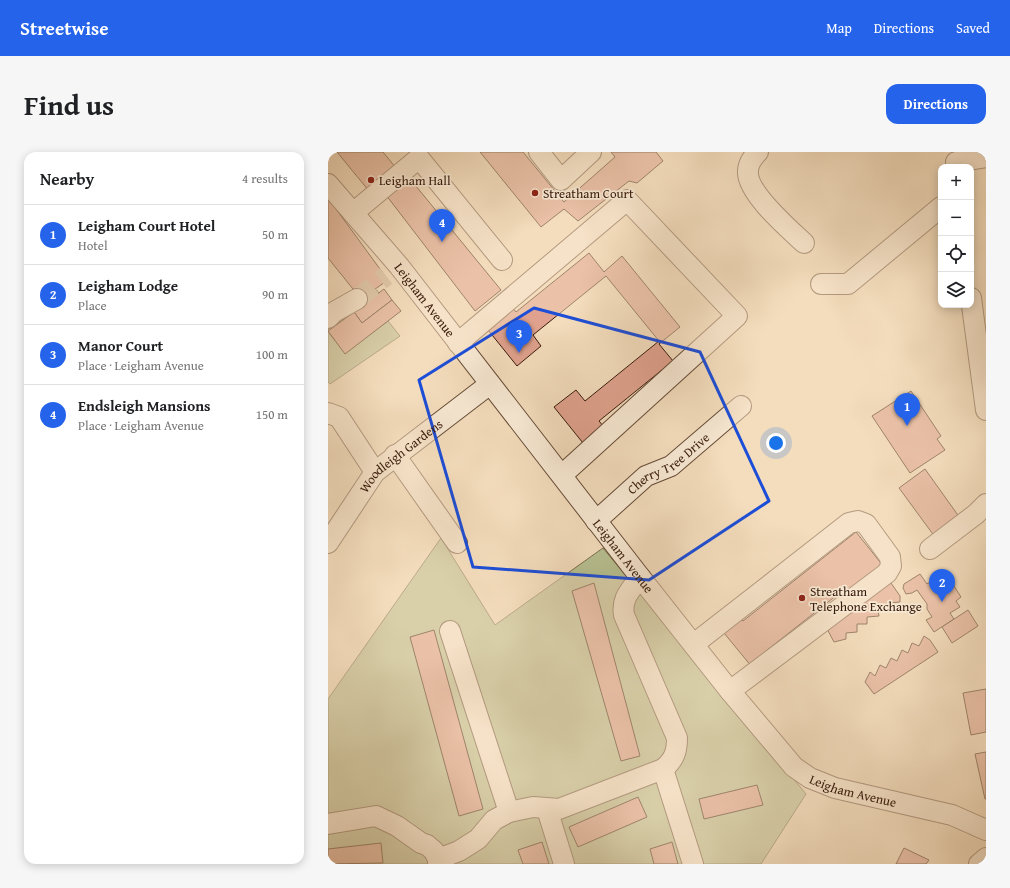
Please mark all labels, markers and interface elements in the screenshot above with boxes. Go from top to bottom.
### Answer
text: Streetwise [20,14,109,42]
text: Map [826,18,852,38]
text: Directions [874,18,934,38]
text: Saved [956,18,990,38]
text: Find us [24,84,114,125]
button: Directions [886,84,986,124]
map controls [938,164,974,308]
button: + [938,164,974,200]
text: Nearby [40,166,94,191]
text: 4 results [242,169,288,188]
place label: Leigham Hall [379,171,451,190]
marker: Leigham Hall [366,175,376,185]
place label: Streatham Court [543,184,634,203]
marker: Streatham Court [530,188,540,198]
button: − [938,200,974,236]
pin: 4 [429,209,455,242]
text: Leigham Court Hotel [78,215,215,236]
text: 1 [50,225,56,244]
text: 50 m [262,225,288,244]
text: Hotel [78,236,108,255]
button: locate [938,236,974,272]
street label: Leigham Avenue [390,259,460,341]
button: layers [938,272,974,308]
text: Leigham Lodge [78,275,178,296]
text: 2 [50,285,56,304]
text: 90 m [262,285,288,304]
text: Place [78,296,107,315]
pin: 3 [506,320,532,353]
text: Manor Court [78,335,163,356]
text: 3 [50,345,56,364]
text: 100 m [256,345,288,364]
text: Place · Leigham Avenue [78,356,204,375]
pin: 1 [894,393,920,426]
text: Endsleigh Mansions [78,395,211,416]
text: 4 [50,405,56,424]
text: 150 m [256,405,288,424]
street label: Woodleigh Gardens [355,415,447,497]
text: Place · Leigham Avenue [78,416,204,435]
street label: Cherry Tree Drive [623,428,714,499]
your location [766,433,786,453]
street label: Leigham Avenue [588,515,658,597]
pin: 2 [929,569,955,602]
place label: Streatham Telephone Exchange [810,582,922,616]
marker: Streatham Telephone Exchange [797,593,807,603]
street label: Leigham Avenue [807,770,898,812]

